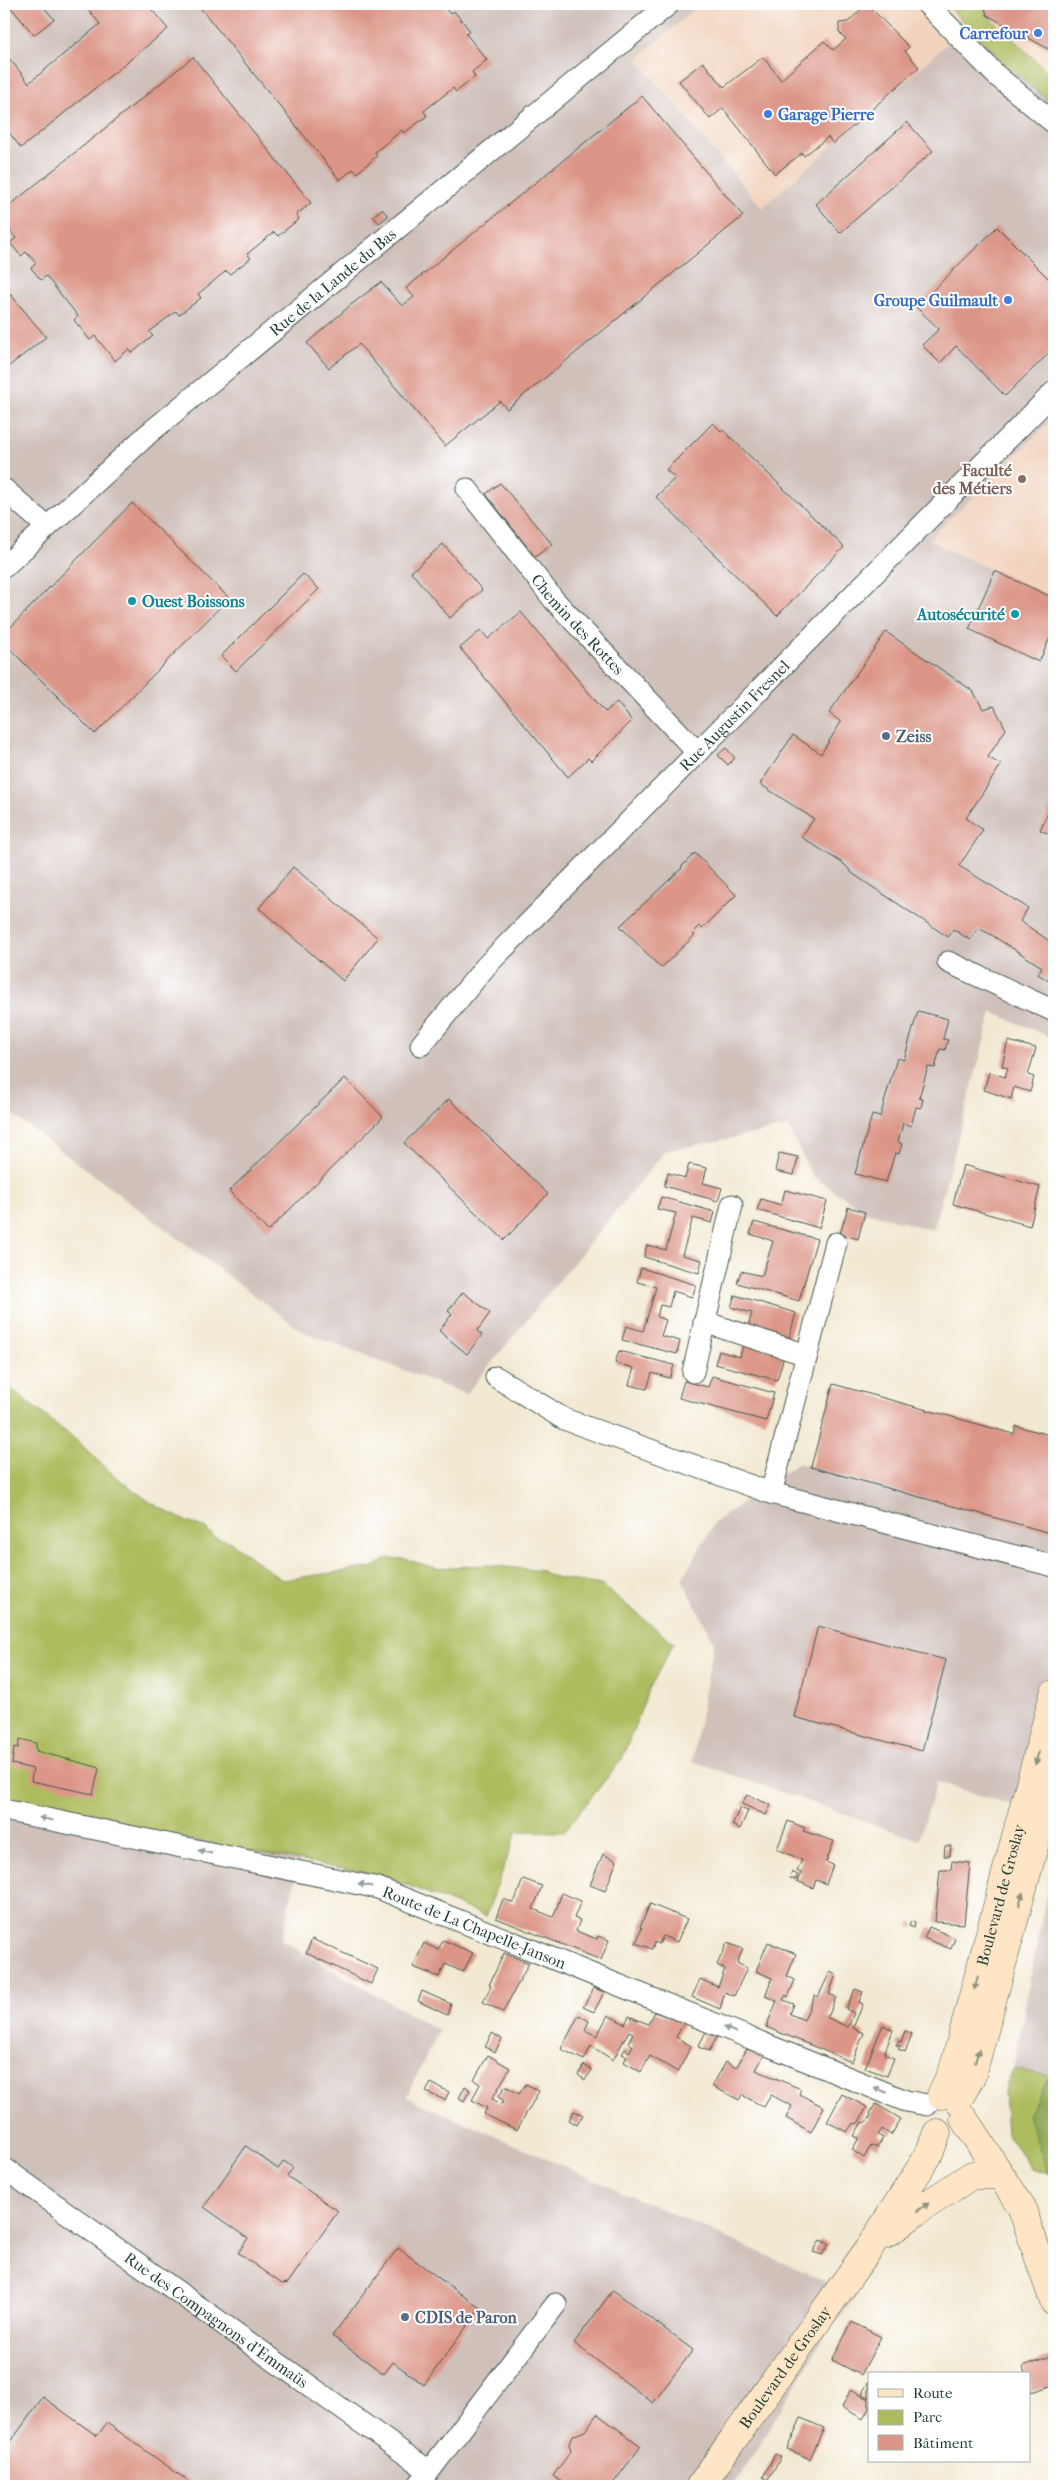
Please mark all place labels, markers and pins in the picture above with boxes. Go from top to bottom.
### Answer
place label: Carrefour [960,24,1029,43]
marker: Carrefour [1032,27,1044,39]
place label: Garage Pierre [778,105,875,125]
marker: Garage Pierre [762,108,774,120]
place label: Groupe Guilmault [874,291,998,311]
marker: Groupe Guilmault [1002,294,1014,306]
place label: Faculté des Métiers [933,461,1012,498]
marker: Faculté des Métiers [1016,473,1028,485]
place label: Ouest Boissons [142,592,245,611]
marker: Ouest Boissons [126,595,138,607]
place label: Autosécurité [916,605,1005,624]
marker: Autosécurité [1009,608,1021,620]
place label: Zeiss [896,727,931,746]
marker: Zeiss [880,730,892,742]
place label: CDIS de Paron [415,2308,517,2327]
marker: CDIS de Paron [399,2311,411,2323]

